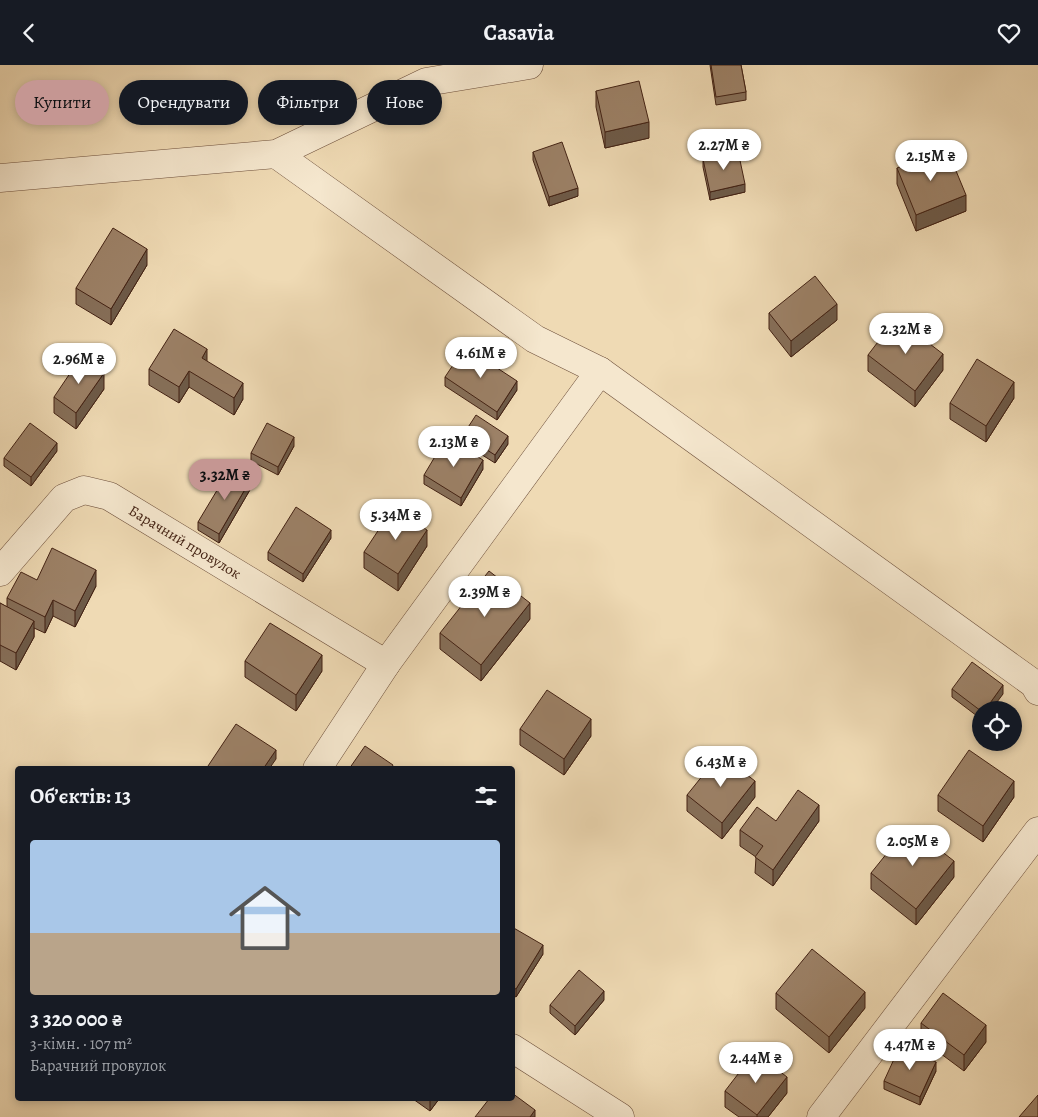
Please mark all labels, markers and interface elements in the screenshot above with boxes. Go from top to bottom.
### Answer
text: Casavia [484,18,554,48]
icon: back [15,19,43,47]
icon: heart [995,19,1023,47]
chip: Купити [15,80,109,125]
chip: Орендувати [119,80,248,125]
chip: Фільтри [258,80,357,125]
chip: Нове [367,80,442,125]
pin: 2.27M ₴ [678,129,770,171]
text: 2.27M ₴ [698,134,750,156]
pin: 2.15M ₴ [885,139,977,182]
text: 2.15M ₴ [906,145,956,167]
pin: 2.32M ₴ [860,313,952,355]
text: 2.32M ₴ [880,318,932,340]
pin: 4.61M ₴ [435,337,527,379]
text: 4.61M ₴ [456,342,506,364]
pin: 2.96M ₴ [33,343,125,385]
text: 2.96M ₴ [53,348,105,370]
pin: 2.13M ₴ [408,425,500,468]
text: 2.13M ₴ [429,431,479,453]
pin: 3.32M ₴ [179,459,271,501]
text: 3.32M ₴ [200,464,250,486]
pin: 5.34M ₴ [350,499,442,541]
street label: Барачний провулок [125,500,245,584]
text: 5.34M ₴ [371,504,421,526]
pin: 2.39M ₴ [439,575,531,618]
text: 2.39M ₴ [459,581,511,603]
map controls [972,701,1022,751]
button: locate [972,701,1022,751]
pin: 6.43M ₴ [675,745,767,788]
text: 6.43M ₴ [695,751,747,773]
text: Об’єктів: 13 [30,782,131,810]
icon: filters [472,782,500,810]
pin: 2.05M ₴ [867,825,959,867]
text: 2.05M ₴ [887,830,939,852]
icon: home [220,873,310,963]
text: 3 320 000 ₴ [30,1005,123,1033]
pin: 4.47M ₴ [864,1029,956,1071]
text: 3-кімн. · 107 m² [30,1033,132,1055]
text: 4.47M ₴ [884,1034,936,1056]
pin: 2.44M ₴ [710,1041,802,1084]
text: 2.44M ₴ [730,1047,782,1069]
text: Барачний провулок [30,1055,166,1077]

